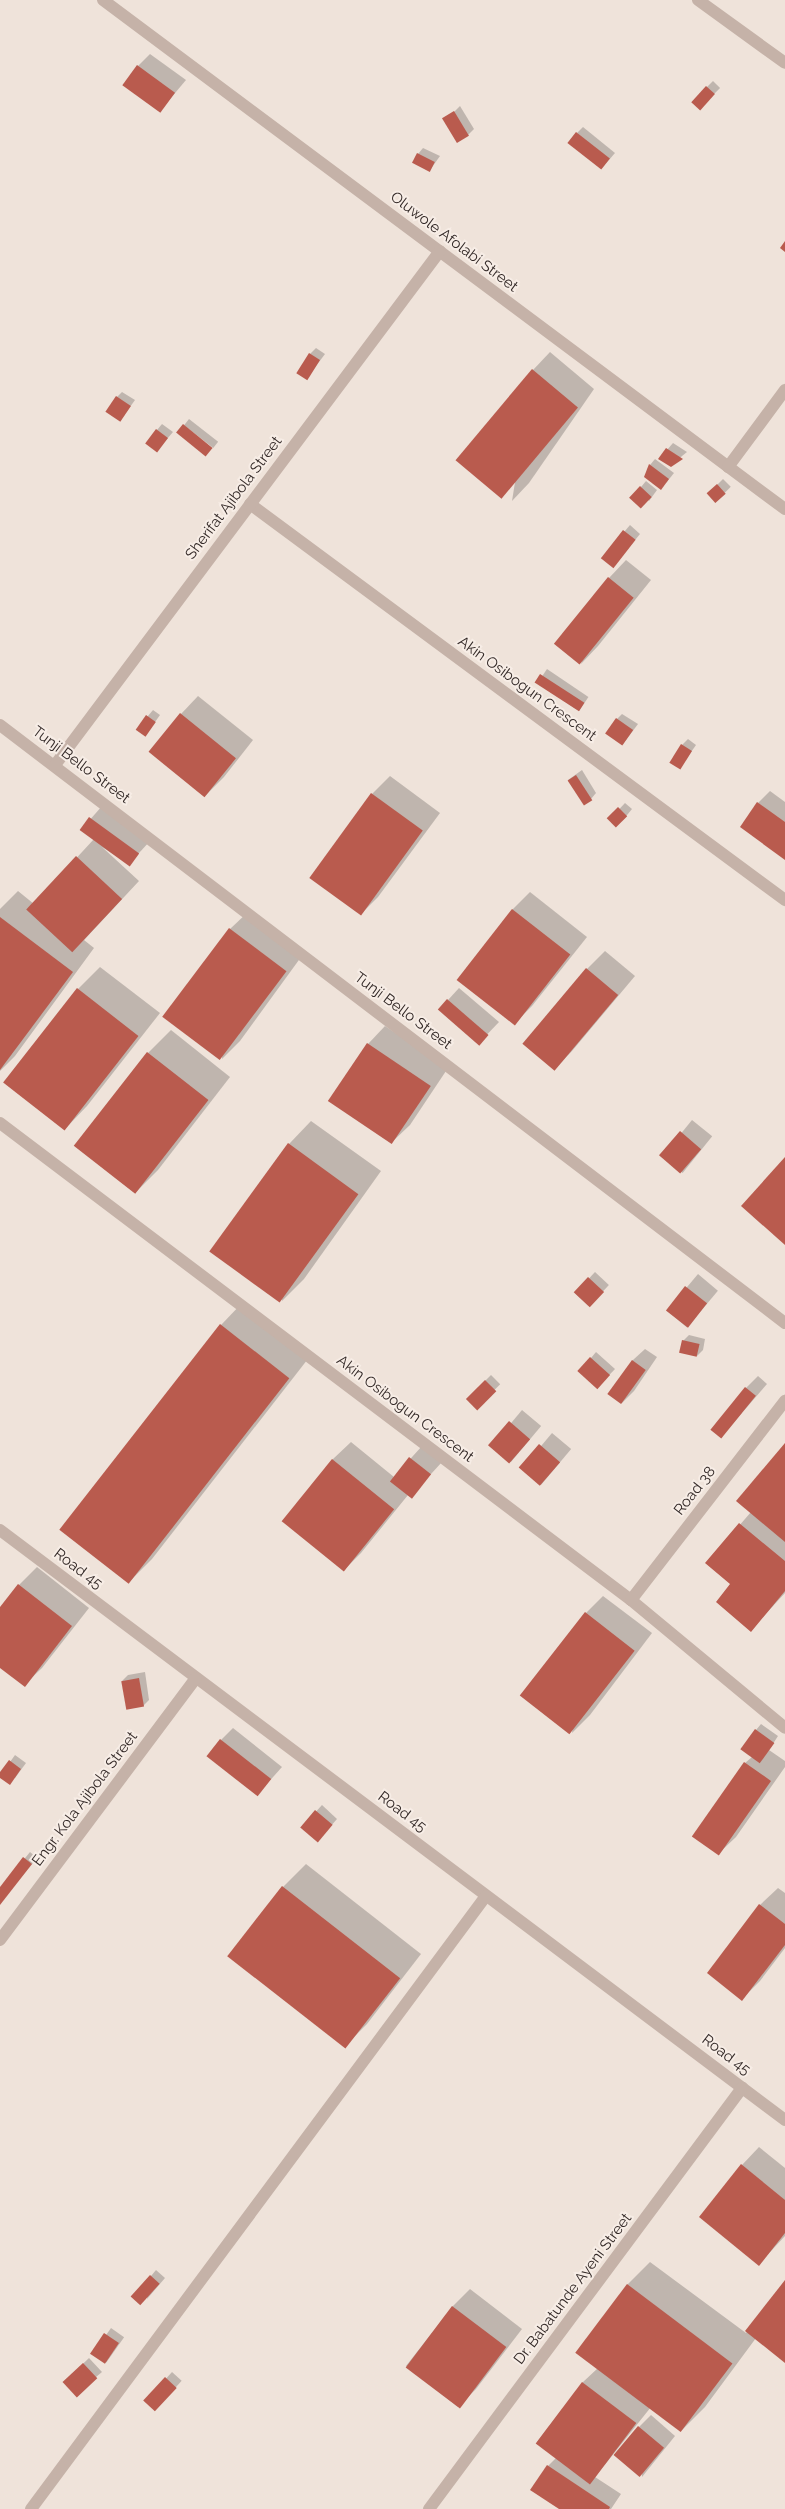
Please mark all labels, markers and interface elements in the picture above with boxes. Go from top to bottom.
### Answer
street label: Oluwole Afolabi Street [386,188,522,296]
street label: Sherifat Ajibola Street [182,433,286,563]
street label: Akin Osibogun Crescent [454,633,600,745]
street label: Tunji Bello Street [29,723,133,807]
street label: Tunji Bello Street [351,969,455,1053]
street label: Akin Osibogun Crescent [333,1352,477,1466]
street label: Road 38 [670,1463,720,1519]
street label: Road 45 [50,1545,106,1593]
street label: Engr. Kola Ajibola Street [28,1728,142,1870]
street label: Road 45 [374,1788,430,1836]
street label: Road 45 [698,2031,754,2079]
street label: Dr. Babatunde Ayeni Street [510,2210,636,2368]

